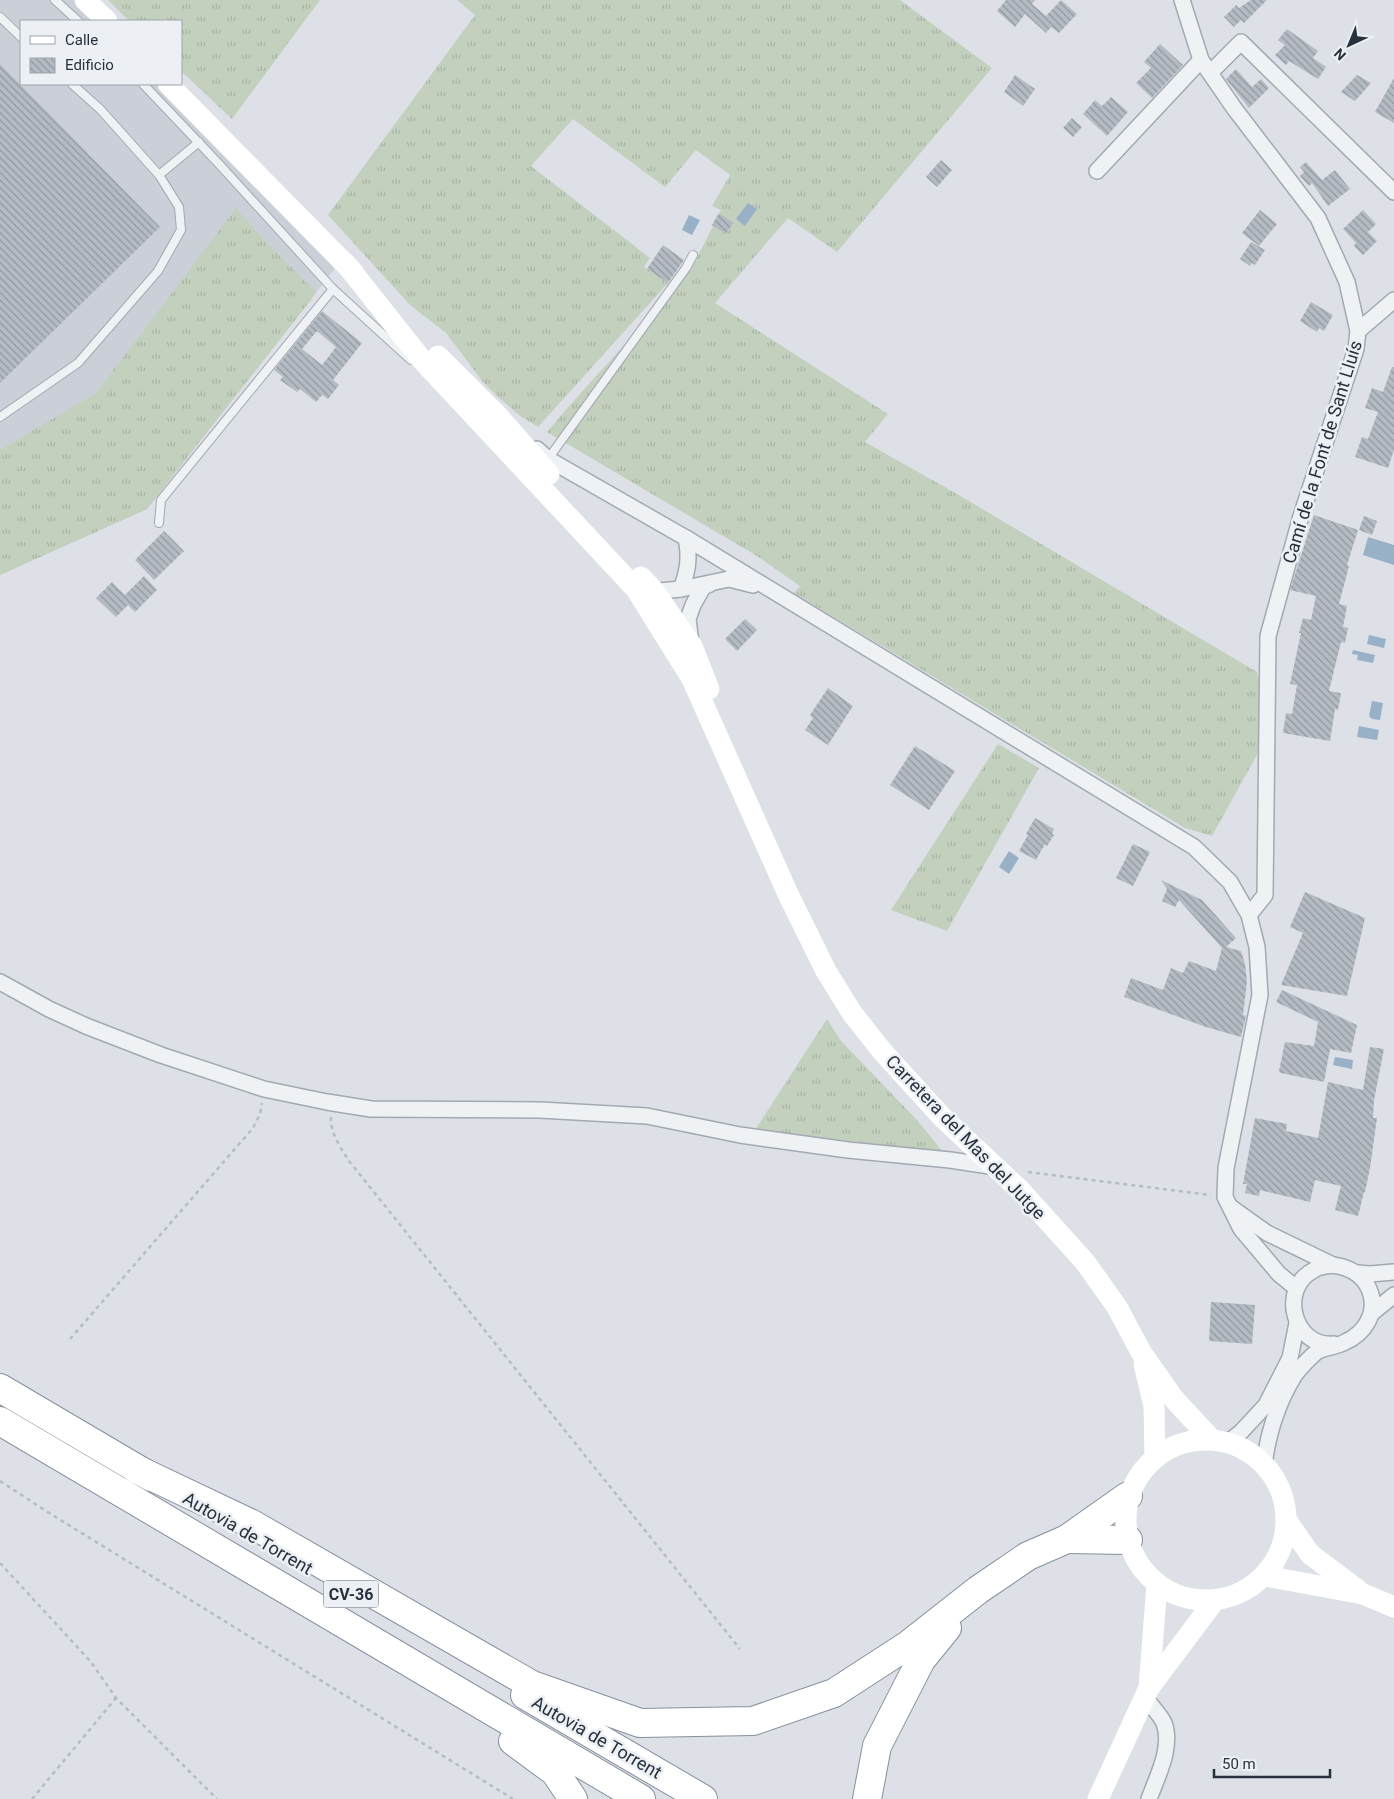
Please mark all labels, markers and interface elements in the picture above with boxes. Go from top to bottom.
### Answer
legend [20,20,182,85]
north arrow [1324,20,1374,70]
text: Calle [65,31,98,49]
text: N [1331,45,1349,64]
text: Edificio [65,56,114,74]
street label: Camí de la Font de Sant Lluís [1278,338,1366,566]
street label: Carretera del Mas del Jutge [882,1050,1050,1224]
street label: Autovia de Torrent [179,1487,317,1579]
road number: CV-36 [324,1580,378,1608]
street label: Autovia de Torrent [528,1691,666,1783]
scale bar [1214,1746,1330,1778]
text: 50 m [1222,1755,1256,1773]

